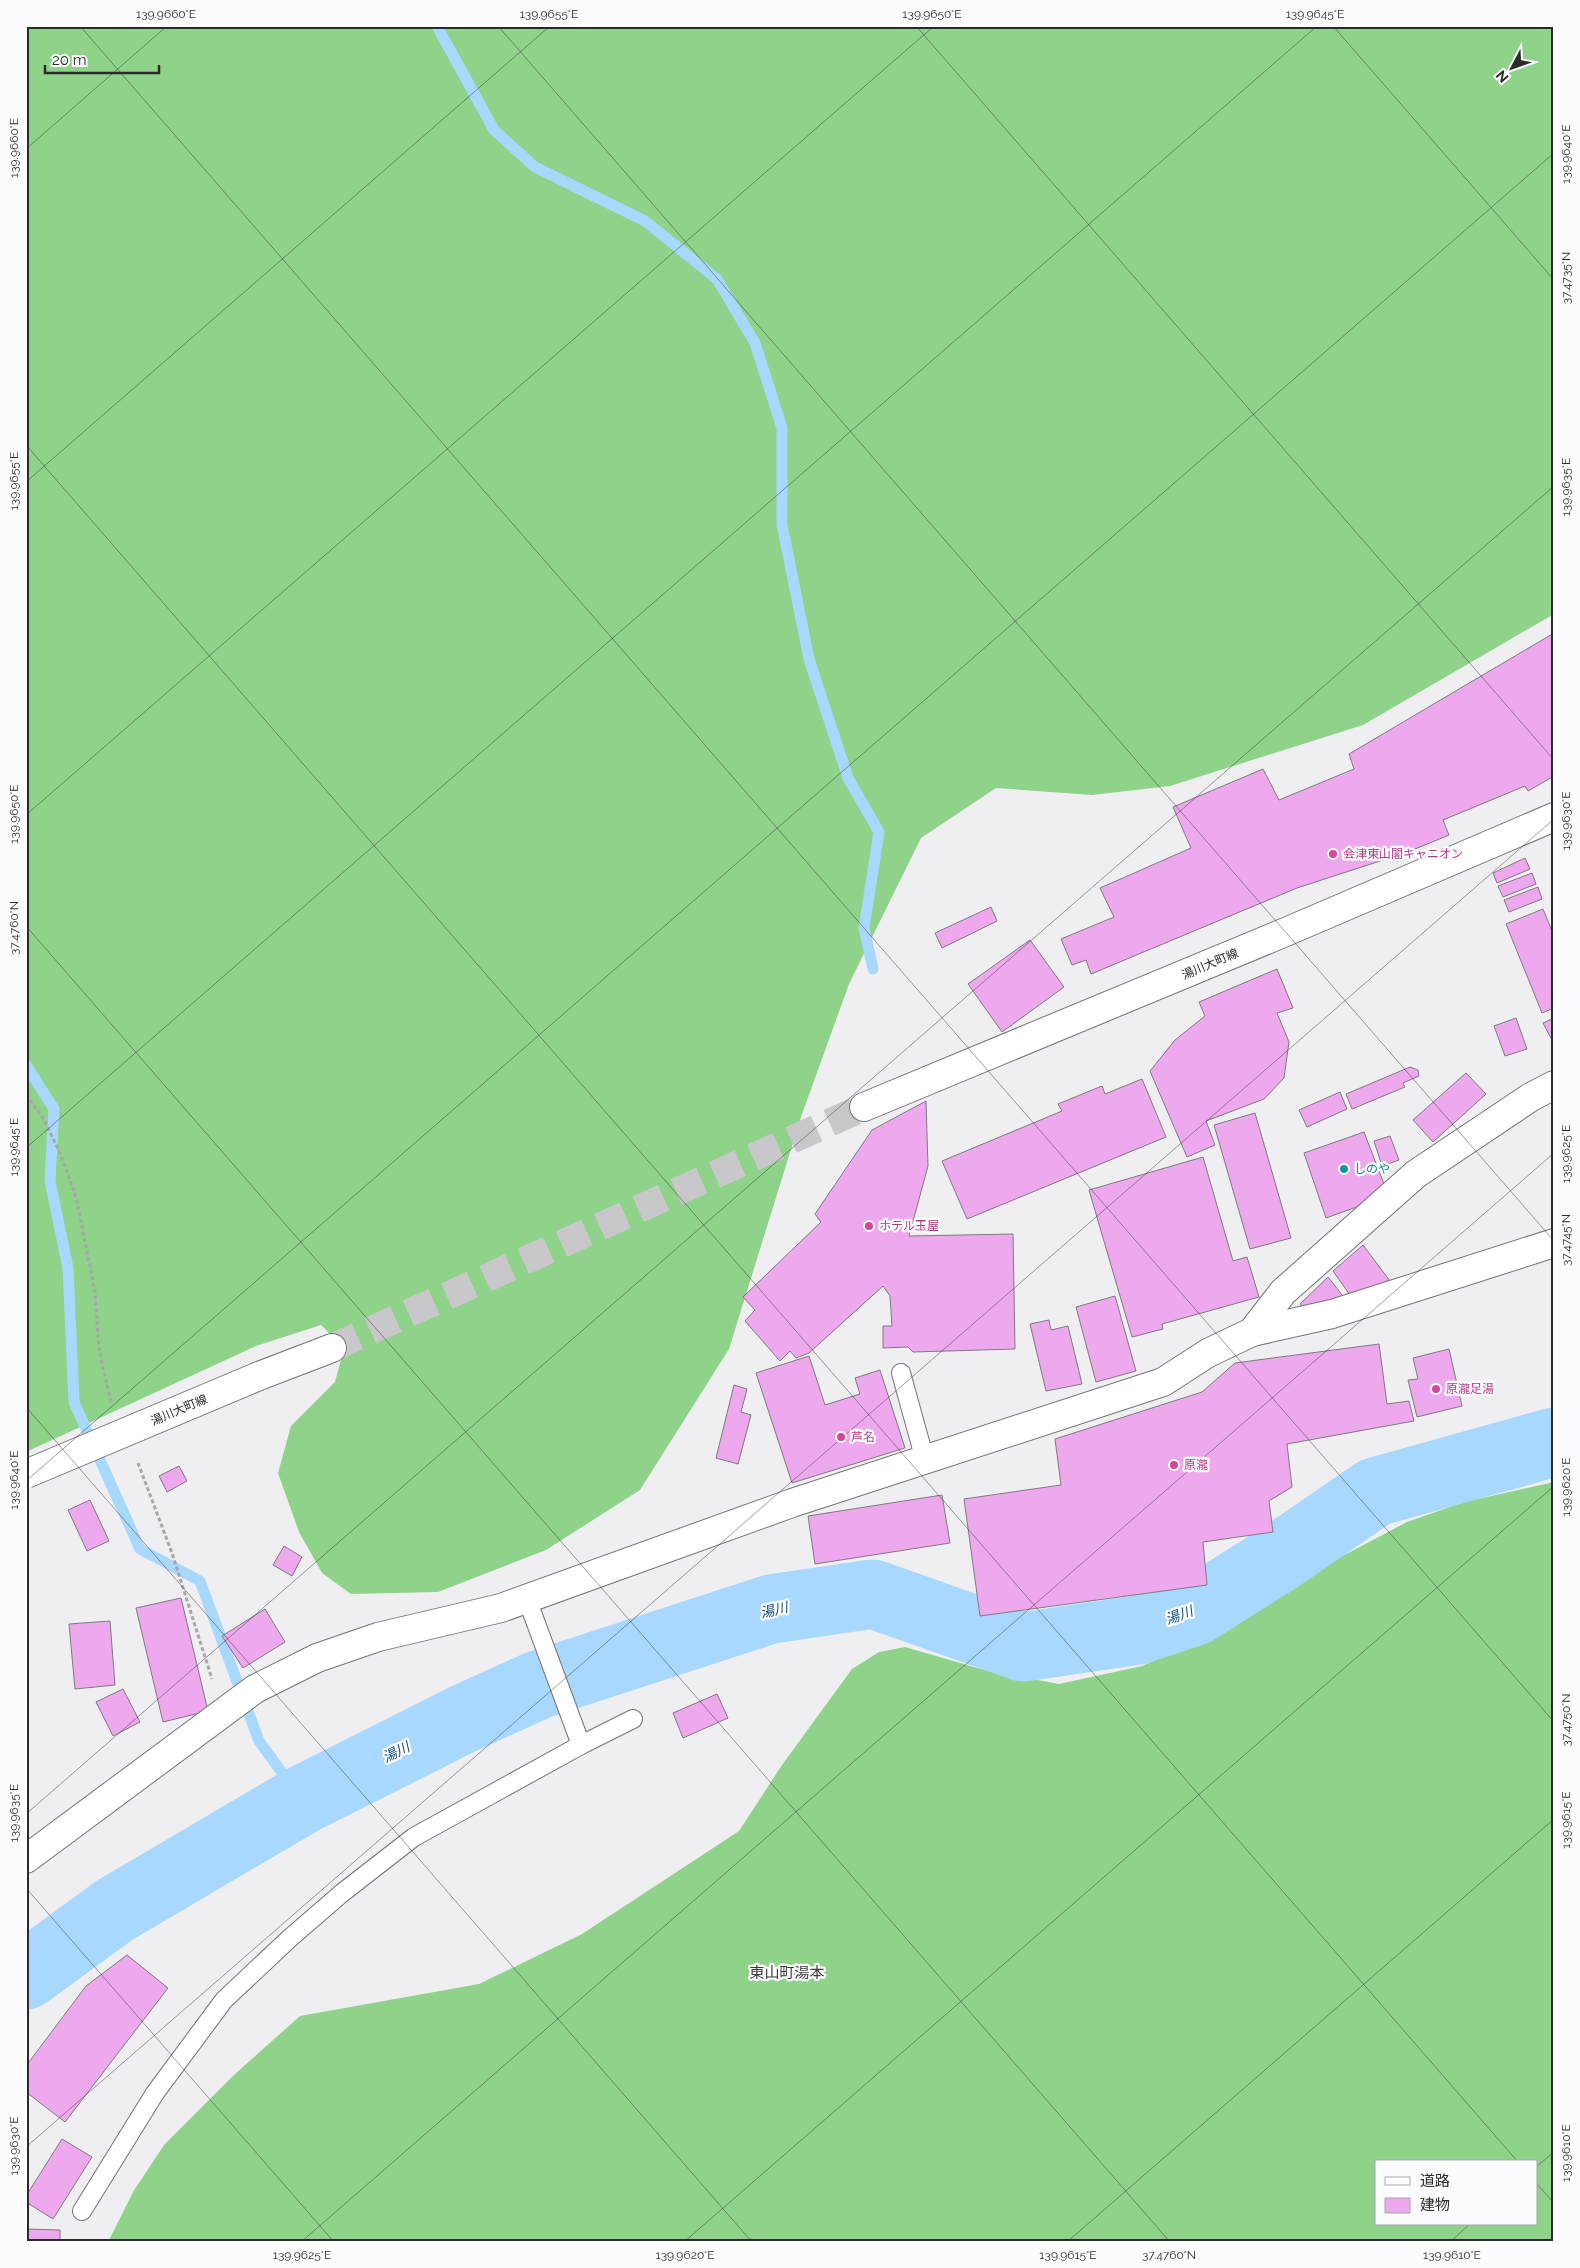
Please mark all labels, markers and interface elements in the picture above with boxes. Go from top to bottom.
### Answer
text: 139.9660°E [136,7,196,21]
text: 139.9655°E [520,7,578,21]
text: 139.9650°E [902,7,962,21]
text: 139.9645°E [1286,7,1344,21]
scale bar [45,42,159,74]
north arrow [1488,42,1538,92]
text: 20 m [52,51,87,69]
text: N [1493,67,1512,86]
text: 139.9660°E [7,118,21,178]
text: 139.9640°E [1559,124,1573,184]
text: 37.4735°N [1559,252,1573,304]
text: 139.9655°E [7,452,21,510]
text: 139.9635°E [1559,458,1573,516]
text: 139.9650°E [7,784,21,844]
text: 139.9630°E [1559,791,1573,851]
place label: 会津東山閣キャニオン [1343,847,1463,861]
marker: 会津東山閣キャニオン [1327,848,1339,860]
text: 37.4760°N [7,901,21,955]
street label: 湯川大町線 [1180,946,1240,982]
text: 139.9645°E [7,1118,21,1176]
text: 139.9625°E [1559,1125,1573,1183]
place label: しのや [1354,1162,1390,1176]
marker: しのや [1338,1163,1350,1175]
text: 37.4745°N [1559,1214,1573,1266]
place label: ホテル玉屋 [879,1219,939,1233]
marker: ホテル玉屋 [863,1220,875,1232]
place label: 原瀧足湯 [1446,1382,1494,1396]
marker: 原瀧足湯 [1430,1383,1442,1395]
street label: 湯川大町線 [149,1392,209,1428]
place label: 芦名 [851,1430,875,1444]
marker: 芦名 [835,1431,847,1443]
text: 139.9640°E [7,1450,21,1510]
place label: 原瀧 [1184,1458,1208,1472]
text: 139.9620°E [1559,1458,1573,1516]
marker: 原瀧 [1168,1459,1180,1471]
water label: 湯川 [759,1599,791,1621]
water label: 湯川 [1163,1602,1197,1627]
text: 37.4750°N [1559,1693,1573,1747]
water label: 湯川 [380,1738,414,1765]
text: 139.9635°E [7,1784,21,1842]
text: 139.9615°E [1559,1791,1573,1849]
district label: 東山町湯本 [749,1964,825,1982]
text: 139.9630°E [7,2116,21,2176]
text: 139.9610°E [1559,2124,1573,2182]
legend [1375,2160,1538,2226]
text: 道路 [1420,2172,1450,2190]
text: 建物 [1420,2196,1450,2214]
text: 139.9625°E [273,2248,331,2262]
text: 139.9620°E [656,2248,714,2262]
text: 139.9615°E [1039,2248,1097,2262]
text: 37.4760°N [1142,2248,1196,2262]
text: 139.9610°E [1423,2248,1481,2262]

